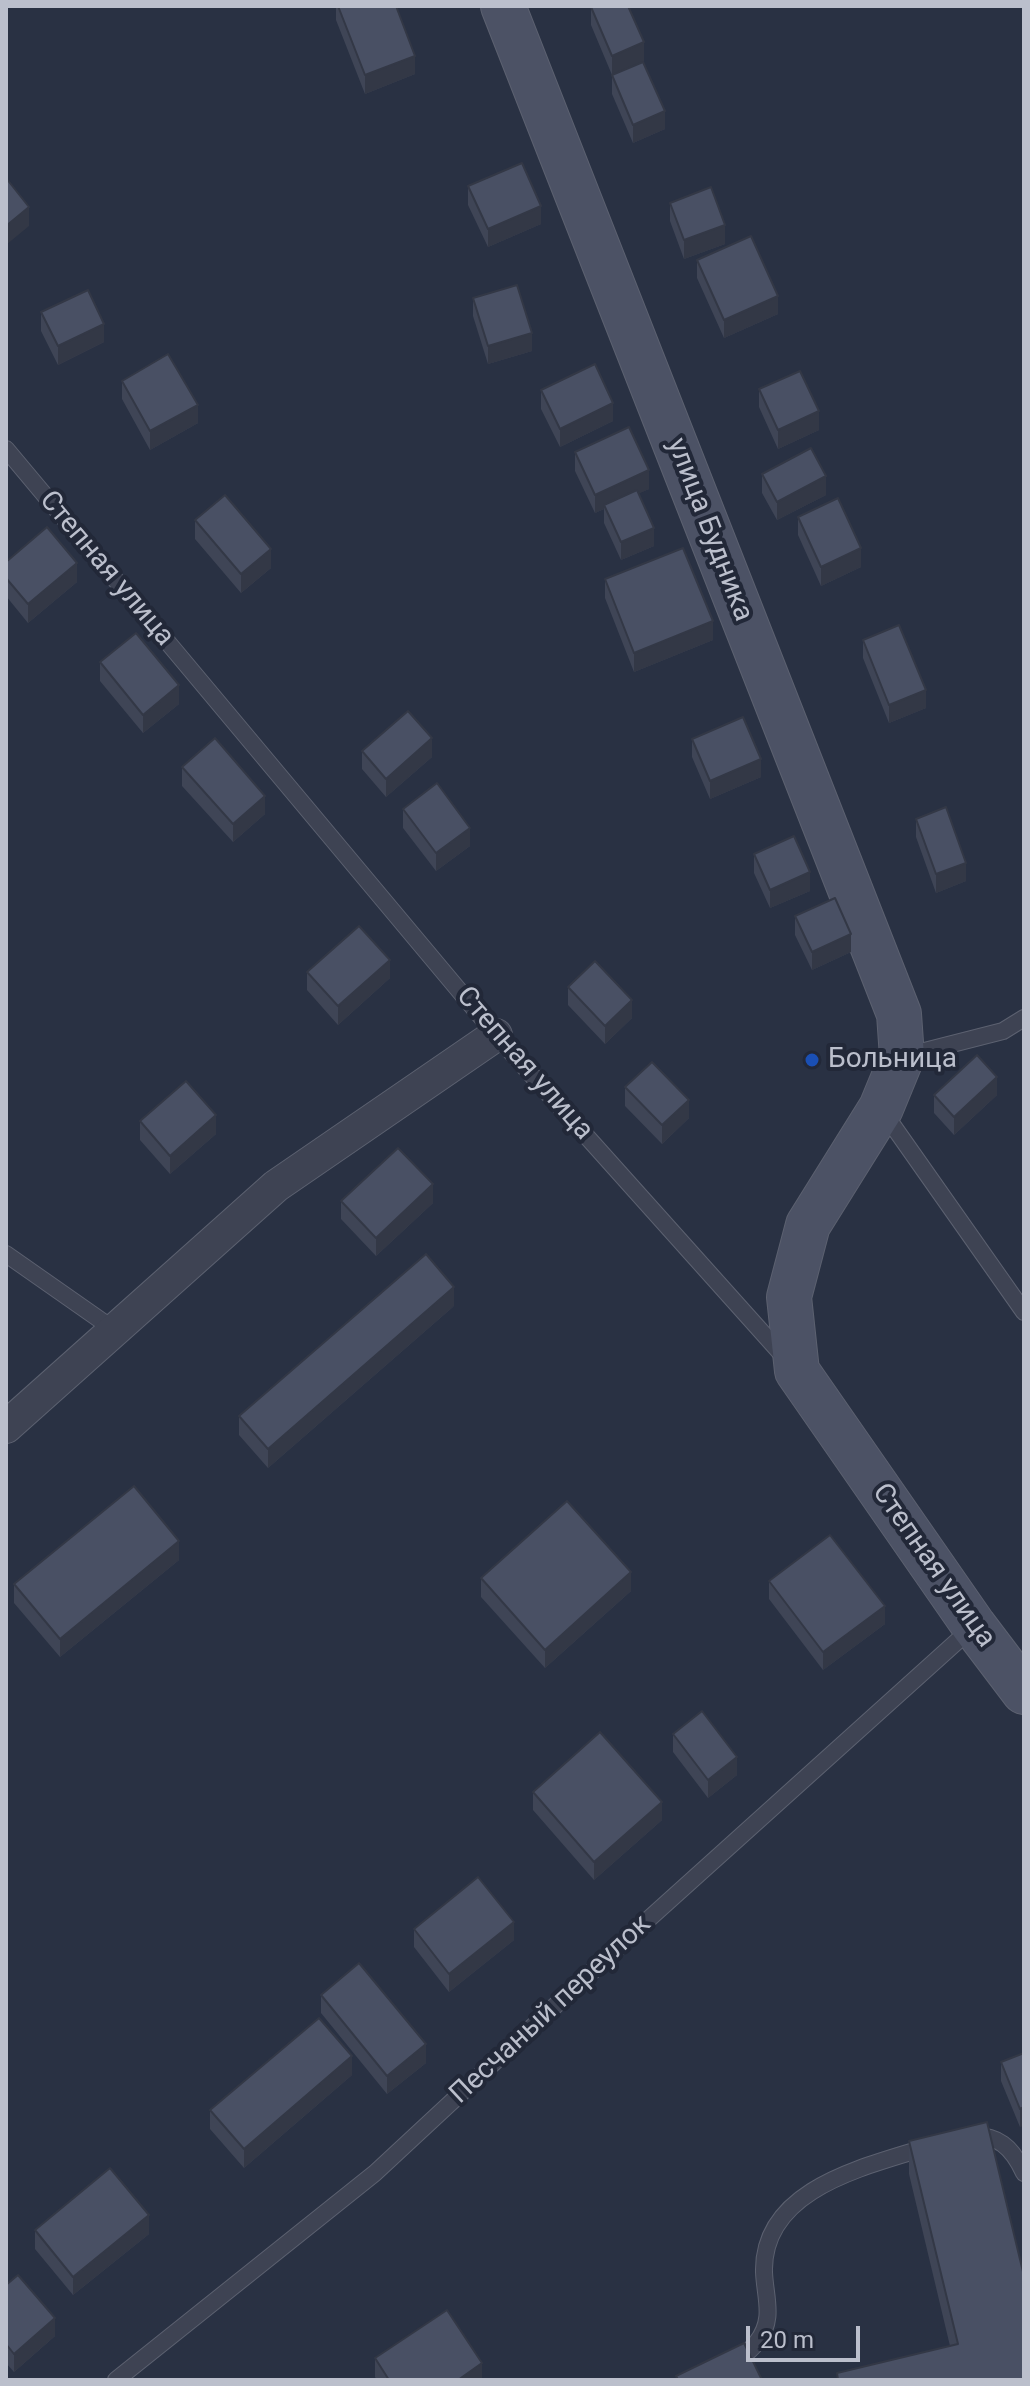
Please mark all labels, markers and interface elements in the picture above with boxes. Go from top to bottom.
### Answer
street label: улица Будника [659,434,759,626]
street label: Степная улица [31,485,181,653]
street label: Степная улица [448,980,600,1148]
place label: Больница [828,1043,957,1077]
marker: Больница [803,1051,821,1069]
street label: Степная улица [864,1478,1002,1654]
street label: Песчаный переулок [444,1908,658,2112]
scale bar [750,2310,864,2360]
text: 20 m [760,2326,814,2354]

